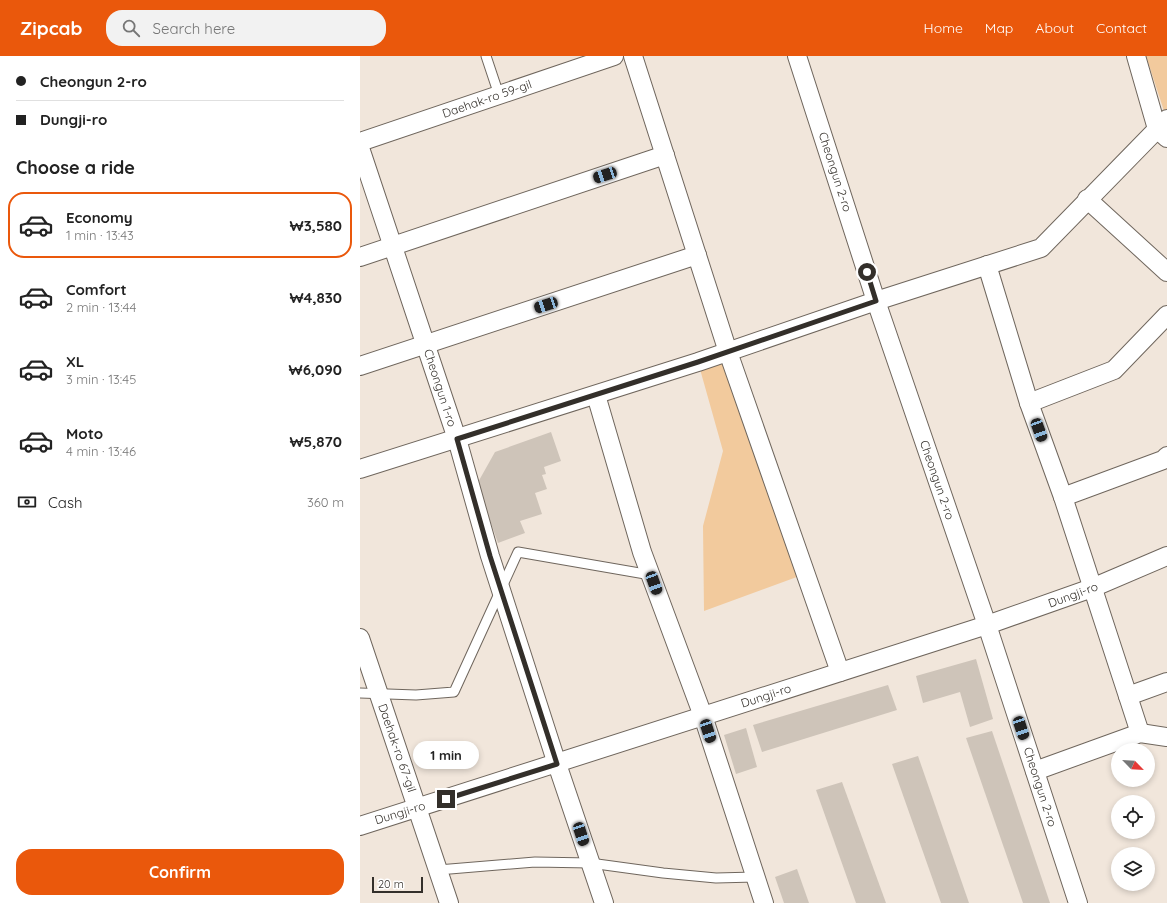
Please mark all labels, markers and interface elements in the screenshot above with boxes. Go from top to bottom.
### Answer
search box [106,10,386,46]
text: Zipcab [20,16,82,40]
icon: search [120,17,142,39]
text: Search here [152,19,235,38]
text: Home [924,19,963,37]
text: Map [985,19,1013,37]
text: About [1035,19,1074,37]
text: Contact [1096,19,1147,37]
text: Cheongun 2-ro [40,72,147,91]
street label: Daehak-ro 59-gil [440,76,533,121]
text: Dungji-ro [40,110,107,129]
street label: Cheongun 2-ro [816,130,855,214]
text: Choose a ride [16,156,135,179]
car [592,166,618,184]
icon: car [18,207,54,243]
text: Economy [66,208,133,227]
text: ₩3,580 [290,216,342,235]
text: 1 min · 13:43 [66,227,134,243]
route start [858,263,876,281]
icon: car [18,279,54,315]
text: Comfort [66,280,127,299]
text: ₩4,830 [289,288,342,307]
car [533,296,559,314]
text: 2 min · 13:44 [66,299,136,315]
street label: Cheongun 1-ro [421,347,460,429]
icon: car [18,351,54,387]
text: XL [66,352,84,371]
text: ₩6,090 [288,360,342,379]
text: 3 min · 13:45 [66,371,136,387]
car [1029,417,1049,443]
icon: car [18,423,54,459]
text: Moto [66,424,103,443]
text: ₩5,870 [289,432,342,451]
street label: Cheongun 2-ro [917,438,958,522]
text: 4 min · 13:46 [66,443,136,459]
icon: cash [16,491,38,513]
text: Cash [48,493,82,512]
text: 360 m [307,494,344,510]
car [644,570,664,596]
street label: Dungji-ro [1046,579,1100,610]
street label: Dungji-ro [739,680,793,711]
street label: Daehak-ro 67-gil [375,701,420,794]
car [1012,715,1030,741]
car [699,718,717,744]
callout: 1 min [413,741,479,769]
north arrow [1111,743,1155,787]
map controls [1111,743,1155,891]
street label: Cheongun 2-ro [1021,745,1060,829]
text: 1 min [430,747,462,763]
route end [437,790,455,808]
button: locate [1111,795,1155,839]
street label: Dungji-ro [373,798,427,827]
car [572,821,590,847]
button: layers [1111,847,1155,891]
button: Confirm [16,849,344,895]
scale bar [372,875,423,894]
text: 20 m [378,877,404,891]

